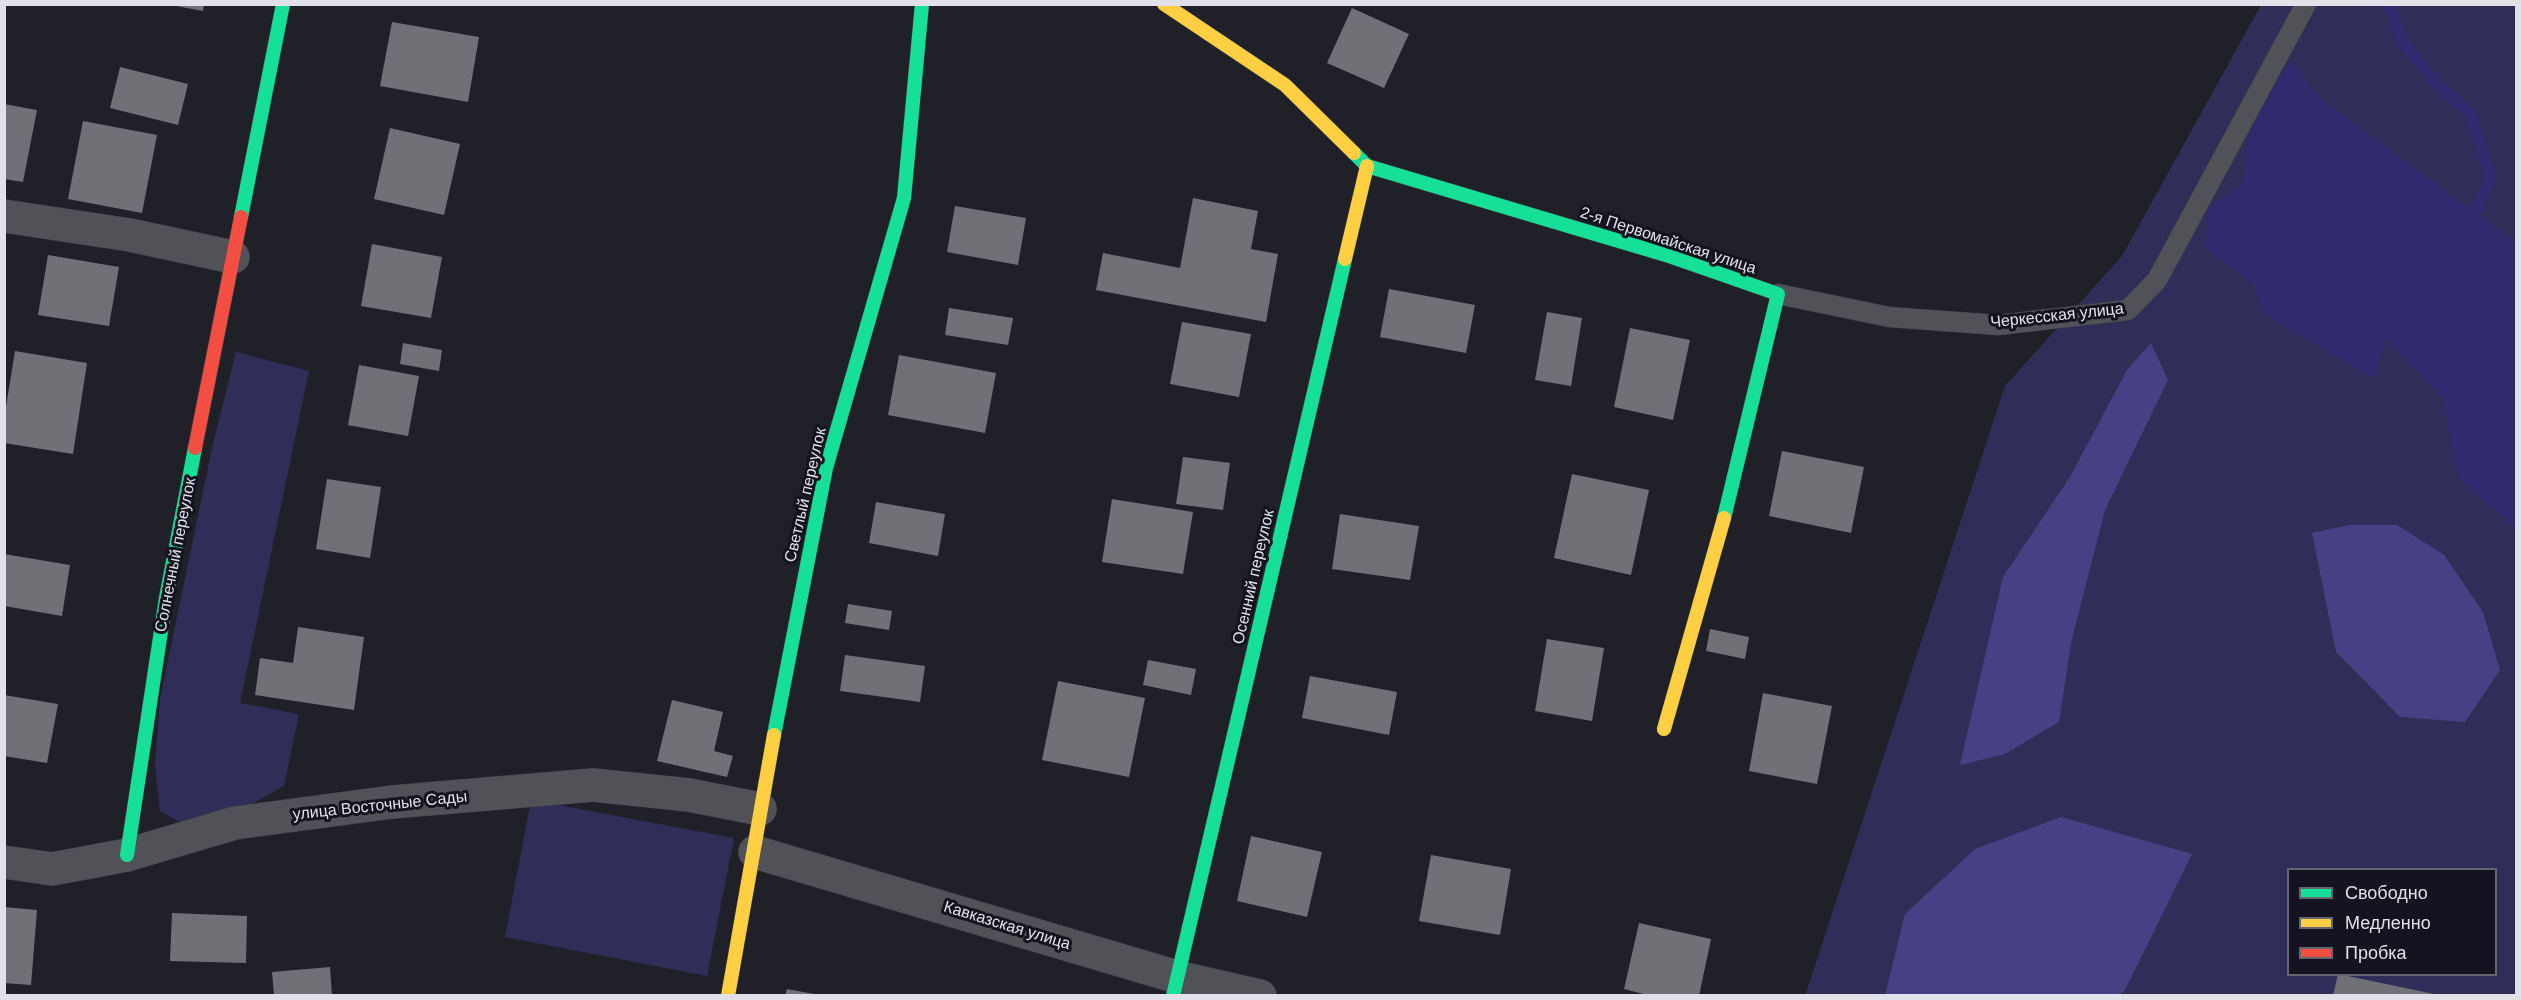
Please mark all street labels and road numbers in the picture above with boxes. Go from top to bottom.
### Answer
street label: 2-я Первомайская улица [1578,203,1758,279]
street label: Черкесская улица [1989,299,2125,333]
street label: Светлый переулок [781,426,831,564]
street label: Солнечный переулок [152,476,200,634]
street label: Осенний переулок [1229,508,1279,646]
street label: улица Восточные Сады [292,787,468,825]
street label: Кавказcкая улица [941,898,1073,954]

